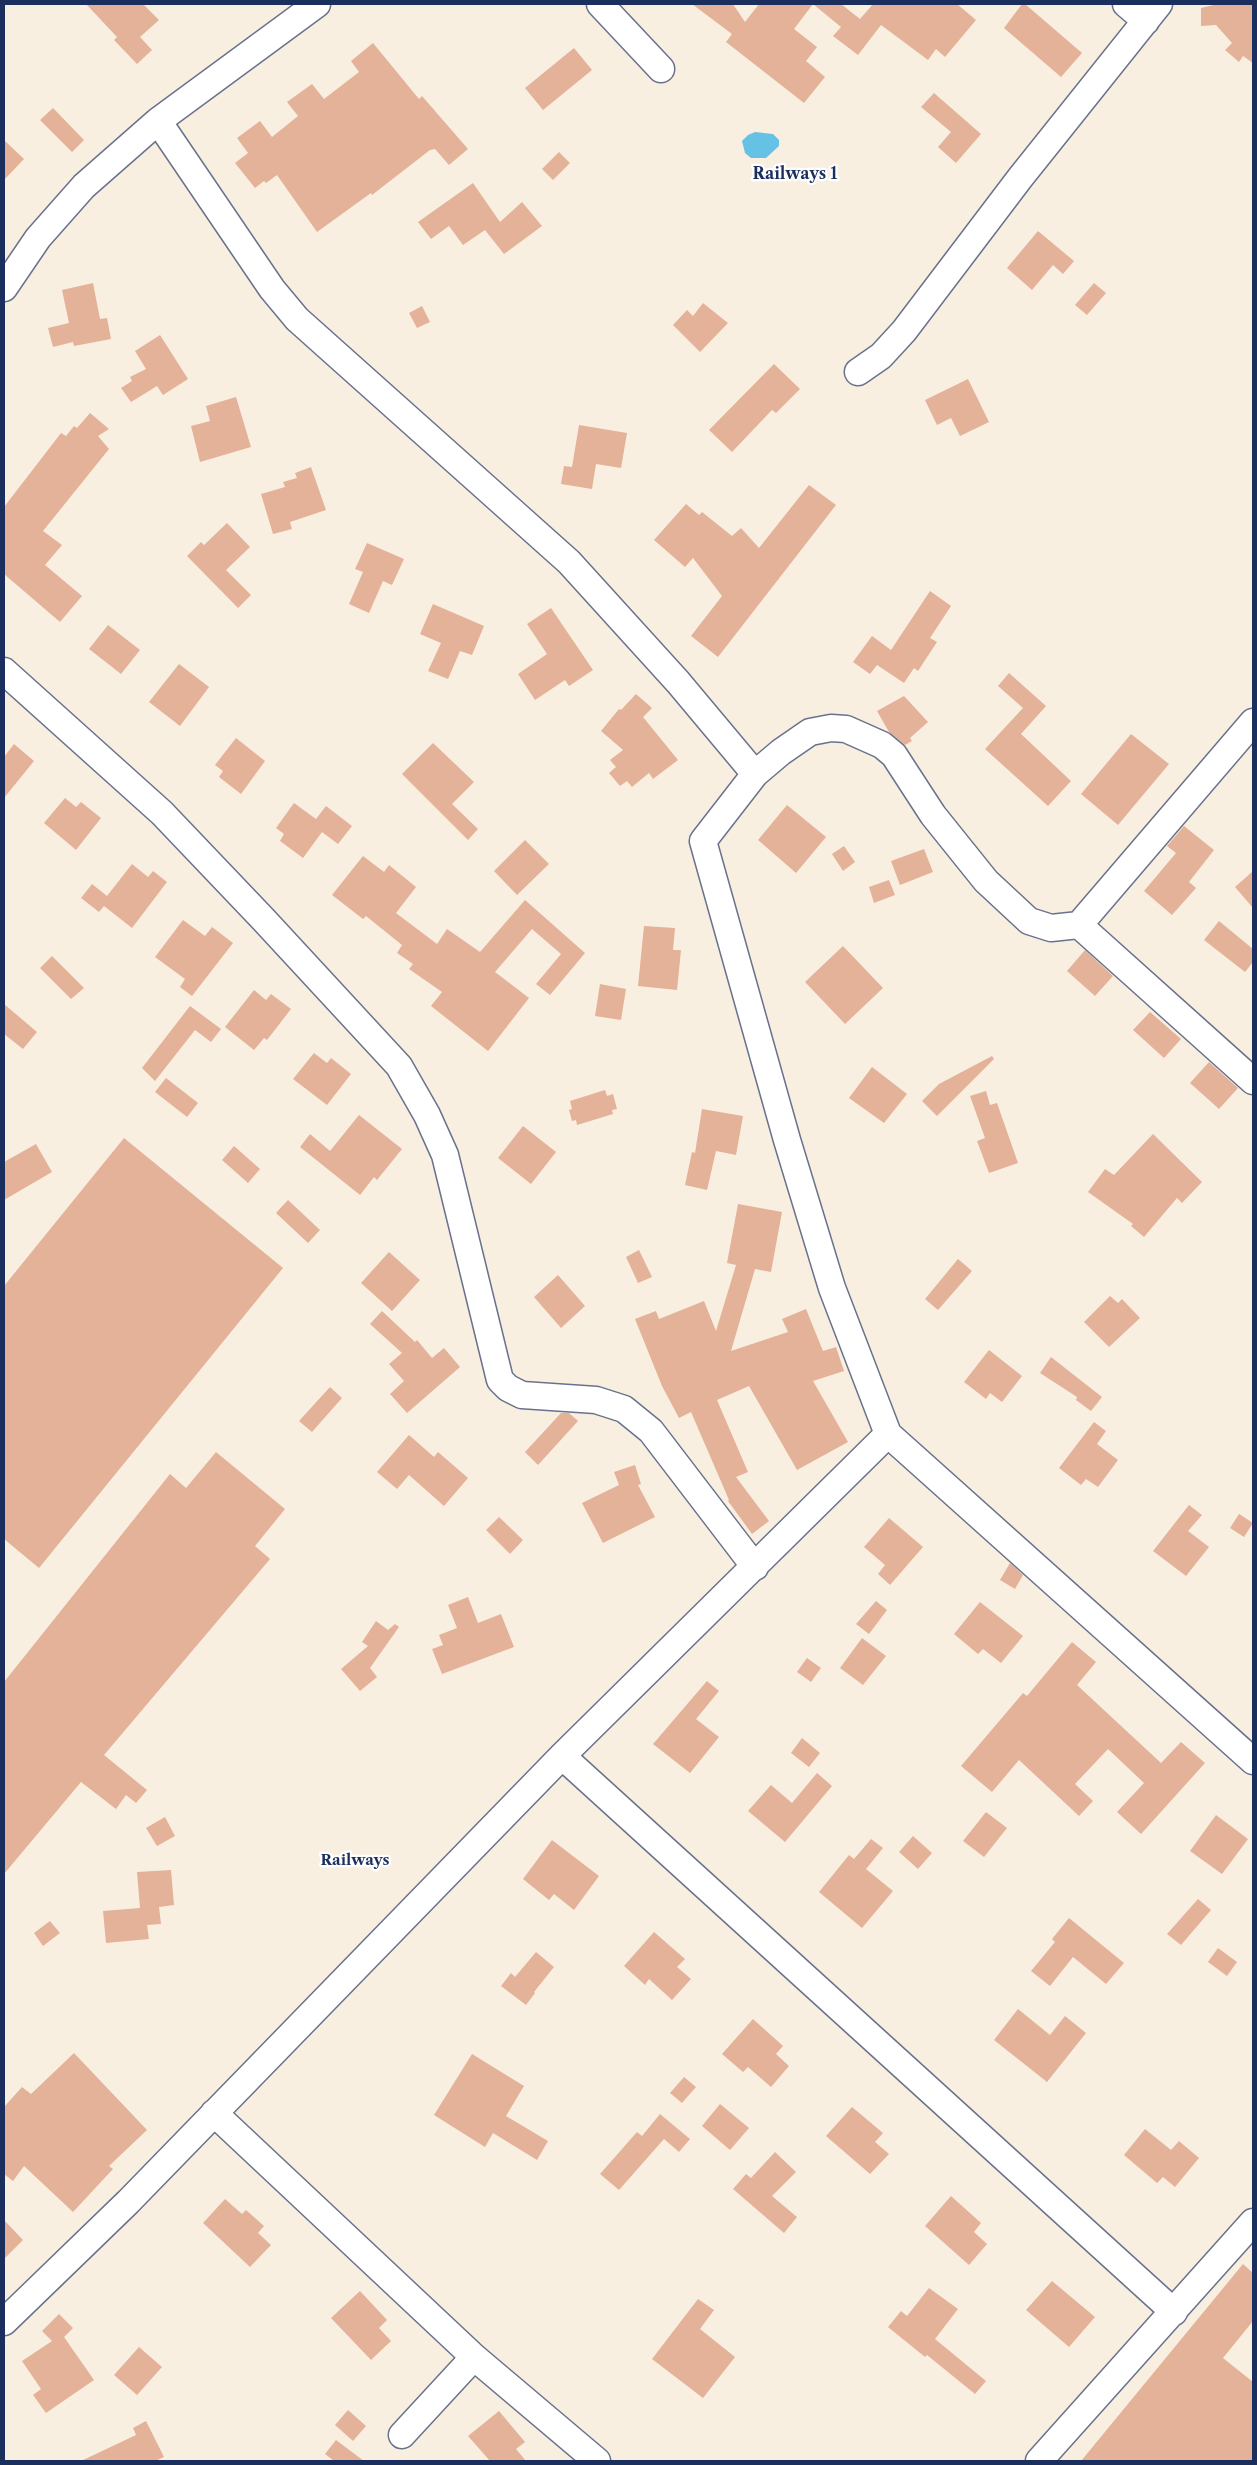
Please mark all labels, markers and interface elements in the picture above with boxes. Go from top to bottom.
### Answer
district label: Railways 1 [753,164,837,184]
district label: Railways [320,1852,390,1870]

